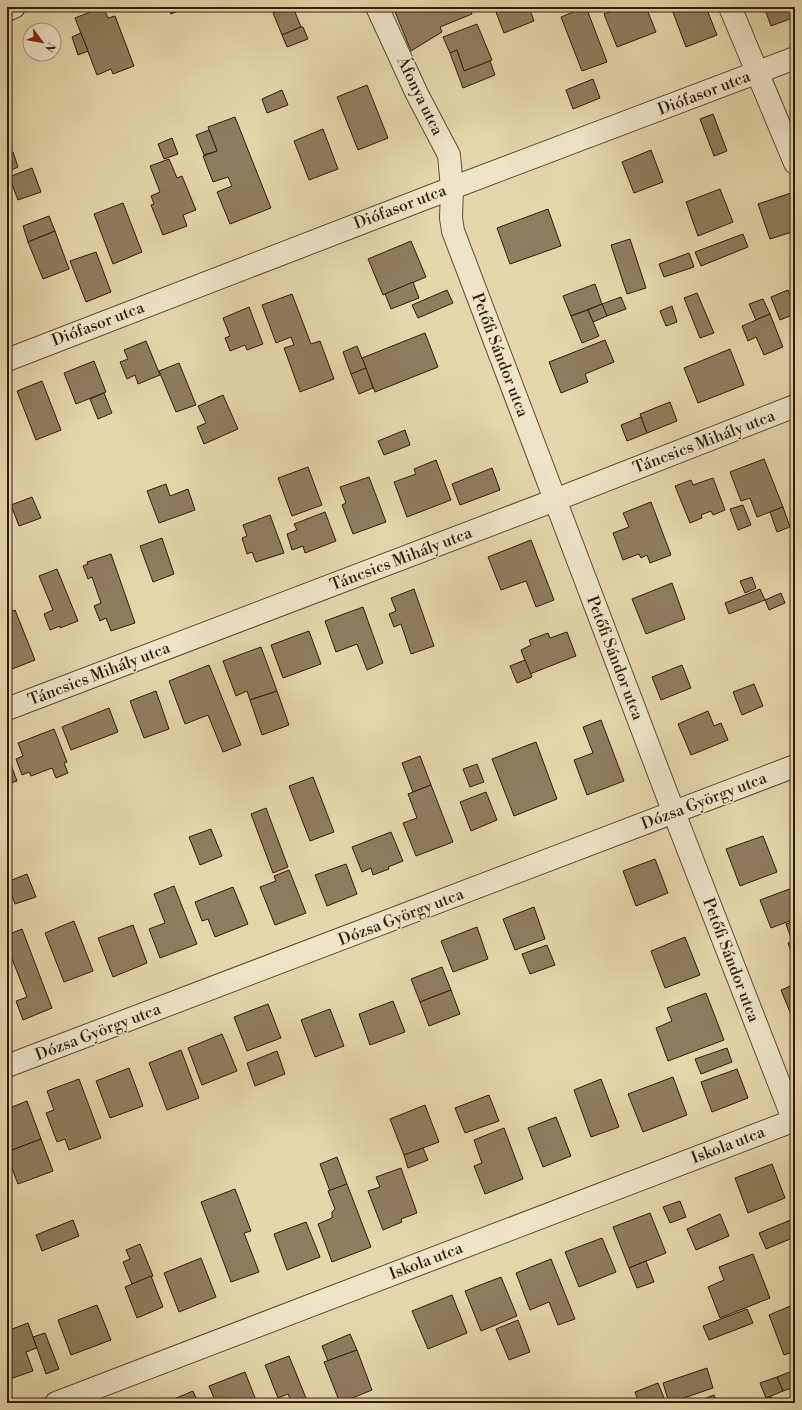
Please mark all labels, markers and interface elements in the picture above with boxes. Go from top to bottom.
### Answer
north arrow [22,22,62,62]
text: N [41,39,58,54]
street label: Áfonya utca [392,52,450,139]
street label: Diófasor utca [655,66,754,120]
street label: Diófasor utca [351,180,450,234]
street label: Petőfi Sándor utca [467,290,533,421]
street label: Diófasor utca [49,297,148,351]
street label: Táncsics Mihály utca [630,405,779,478]
street label: Táncsics Mihály utca [327,522,476,595]
street label: Petőfi Sándor utca [582,593,648,724]
street label: Táncsics Mihály utca [25,637,174,710]
street label: Dózsa György utca [638,768,770,834]
street label: Dózsa György utca [335,884,467,950]
street label: Petőfi Sándor utca [698,895,764,1026]
street label: Dózsa György utca [32,999,164,1065]
street label: Iskola utca [688,1122,768,1168]
street label: Iskola utca [386,1238,466,1284]

